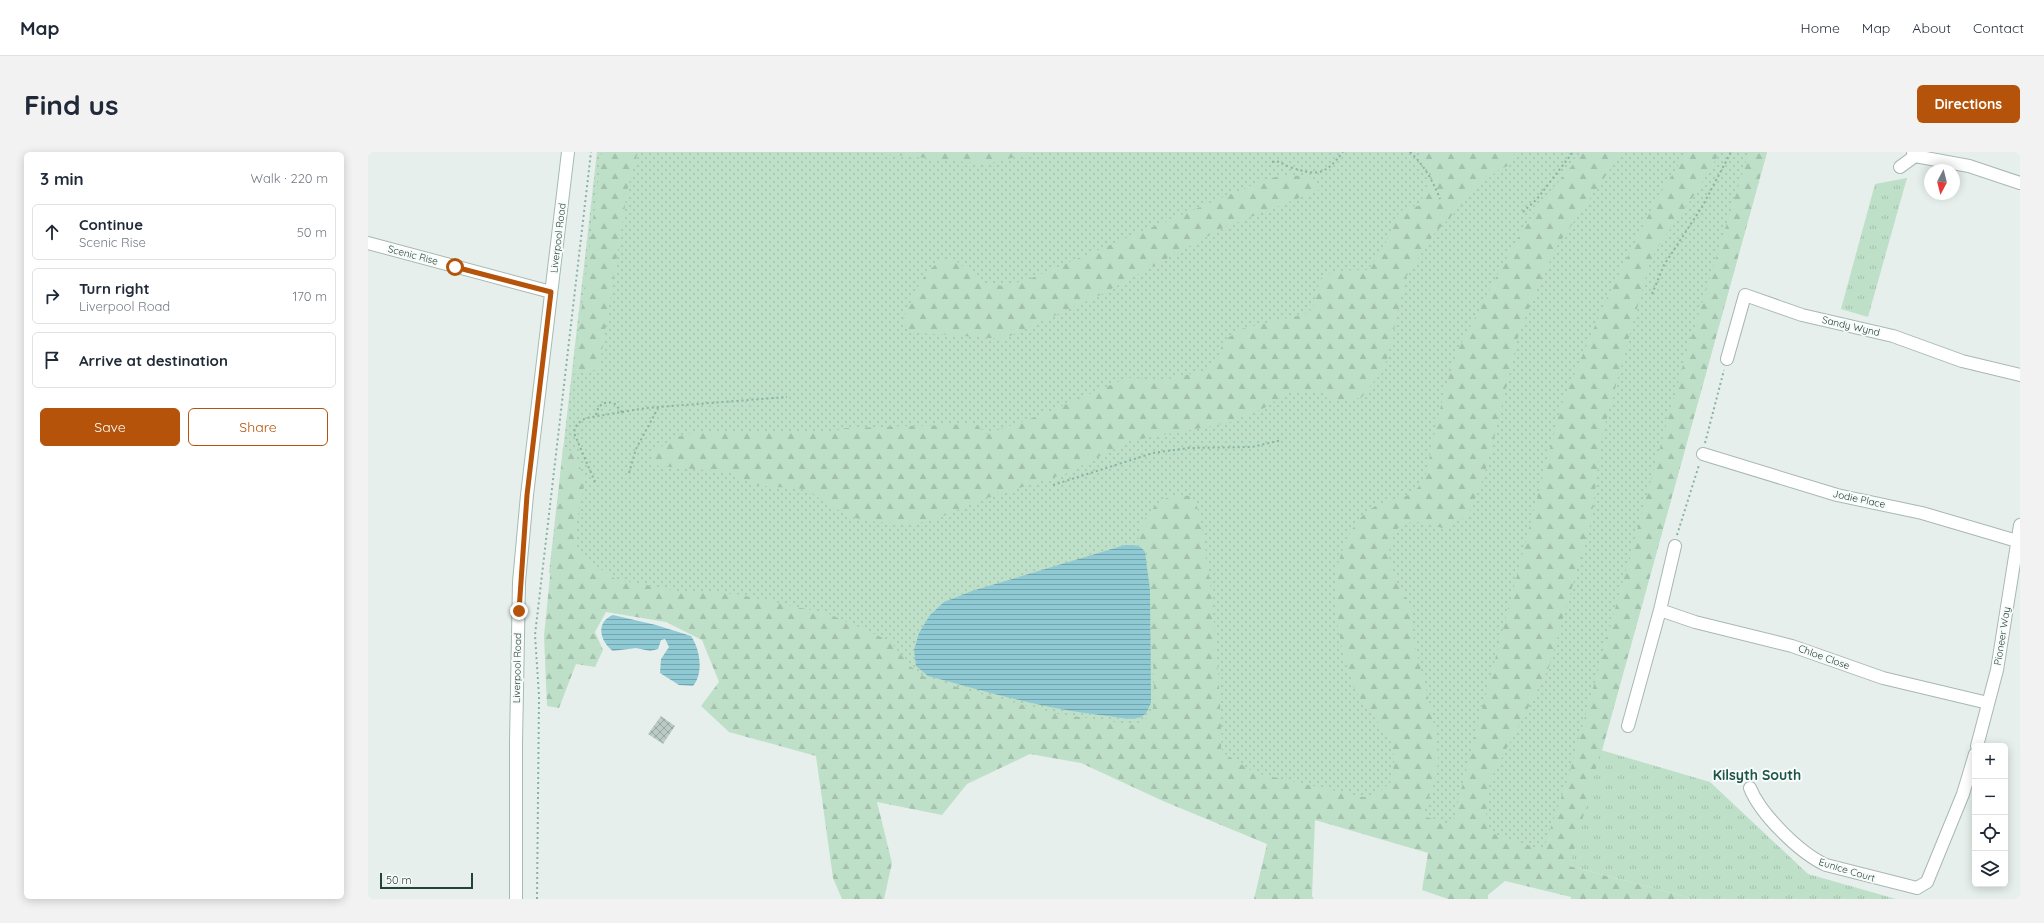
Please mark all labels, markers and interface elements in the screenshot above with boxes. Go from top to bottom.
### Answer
text: Map [20,16,59,40]
text: Home [1801,19,1840,37]
text: Map [1862,19,1890,37]
text: About [1912,19,1951,37]
text: Contact [1973,19,2024,37]
button: Directions [1917,85,2020,123]
text: Find us [24,87,118,122]
north arrow [1924,164,1960,200]
text: 3 min [40,168,84,189]
text: Walk · 220 m [251,170,328,186]
street label: Liverpool Road [547,202,569,274]
text: Continue [79,215,143,234]
icon: ahead [41,221,63,243]
text: 50 m [297,224,327,240]
text: Scenic Rise [79,234,146,250]
street label: Scenic Rise [386,242,440,268]
route start [446,258,464,276]
text: Turn right [79,279,150,298]
icon: right [41,285,63,307]
text: 170 m [292,288,327,304]
text: Liverpool Road [79,298,170,314]
street label: Sandy Wynd [1821,313,1881,339]
icon: arrive [41,349,63,371]
text: Arrive at destination [79,351,228,370]
button: Save [40,408,180,446]
button: Share [188,408,328,446]
street label: Jodie Place [1831,487,1887,511]
route end [510,602,528,620]
street label: Pioneer Way [1991,606,2013,666]
street label: Liverpool Road [510,633,524,703]
street label: Chloe Close [1796,642,1852,672]
map controls [1972,743,2008,887]
button: + [1972,743,2008,779]
district label: Kilsyth South [1713,766,1801,784]
button: − [1972,779,2008,815]
button: locate [1972,815,2008,851]
button: layers [1972,851,2008,887]
street label: Eunice Court [1817,855,1877,885]
scale bar [380,871,473,890]
text: 50 m [386,873,412,887]

